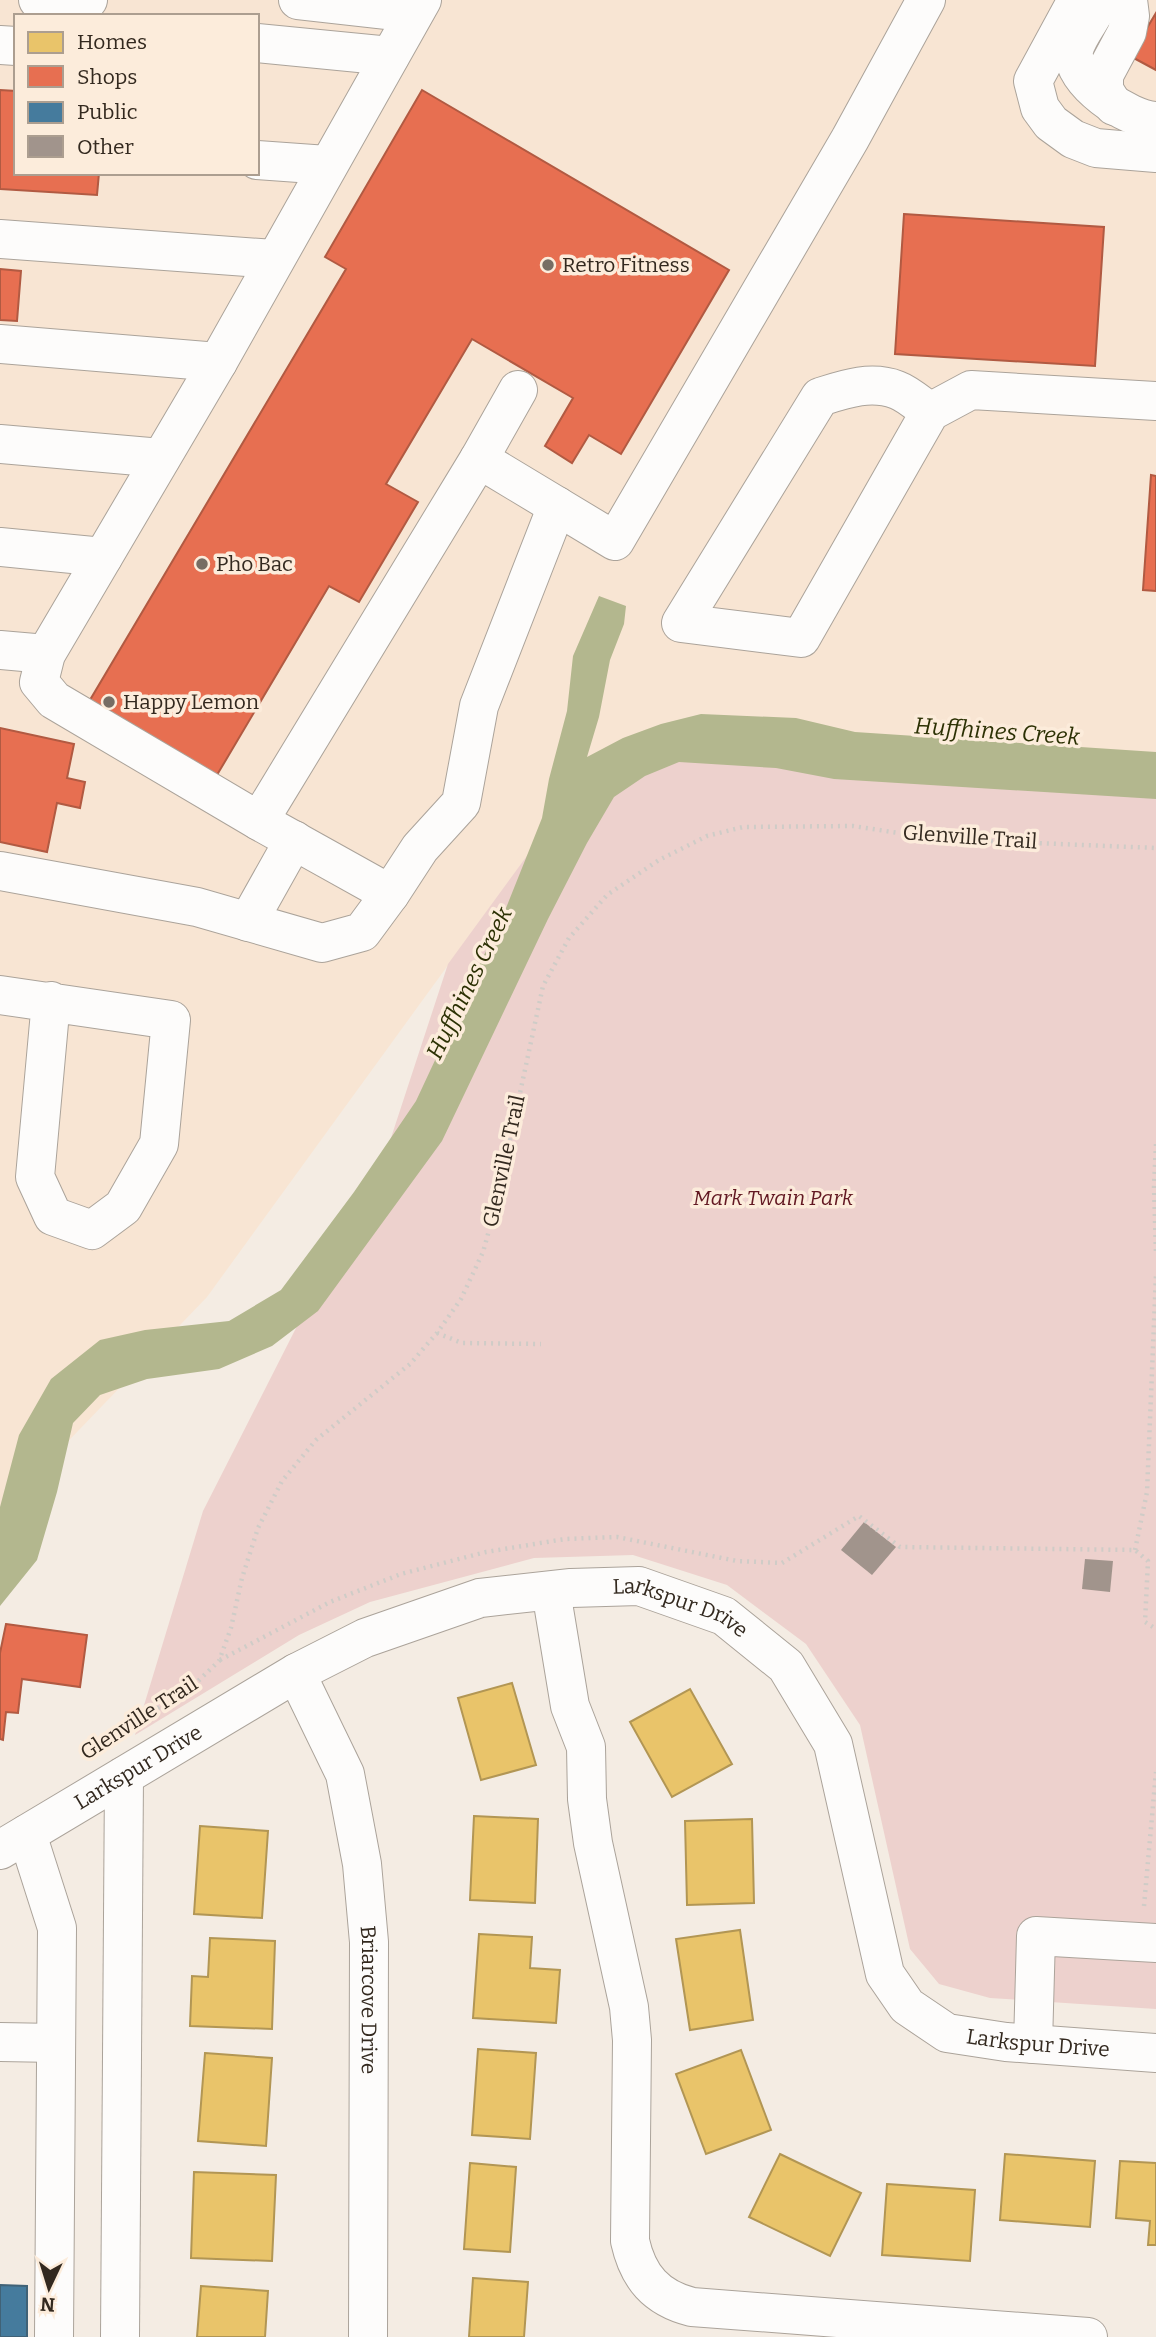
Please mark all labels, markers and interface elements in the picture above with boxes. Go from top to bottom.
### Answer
legend [14,14,259,175]
text: Homes [77,29,147,55]
text: Shops [77,64,137,90]
text: Public [77,99,138,125]
text: Other [77,134,134,160]
place label: Retro Fitness [562,252,690,278]
marker: Retro Fitness [540,257,556,273]
place label: Pho Bac [216,551,293,577]
marker: Pho Bac [194,556,210,572]
place label: Happy Lemon [123,689,259,715]
marker: Happy Lemon [101,694,117,710]
water label: Huffhines Creek [913,711,1081,751]
street label: Glenville Trail [902,819,1038,855]
water label: Huffhines Creek [420,902,518,1064]
street label: Glenville Trail [477,1092,531,1230]
park label: Mark Twain Park [693,1185,854,1211]
street label: Larkspur Drive [612,1573,753,1643]
street label: Glenville Trail [75,1670,203,1766]
street label: Larkspur Drive [70,1719,207,1815]
street label: Briarcove Drive [355,1924,382,2074]
street label: Larkspur Drive [965,2023,1111,2063]
north arrow [14,2253,84,2323]
text: N [39,2292,56,2316]

